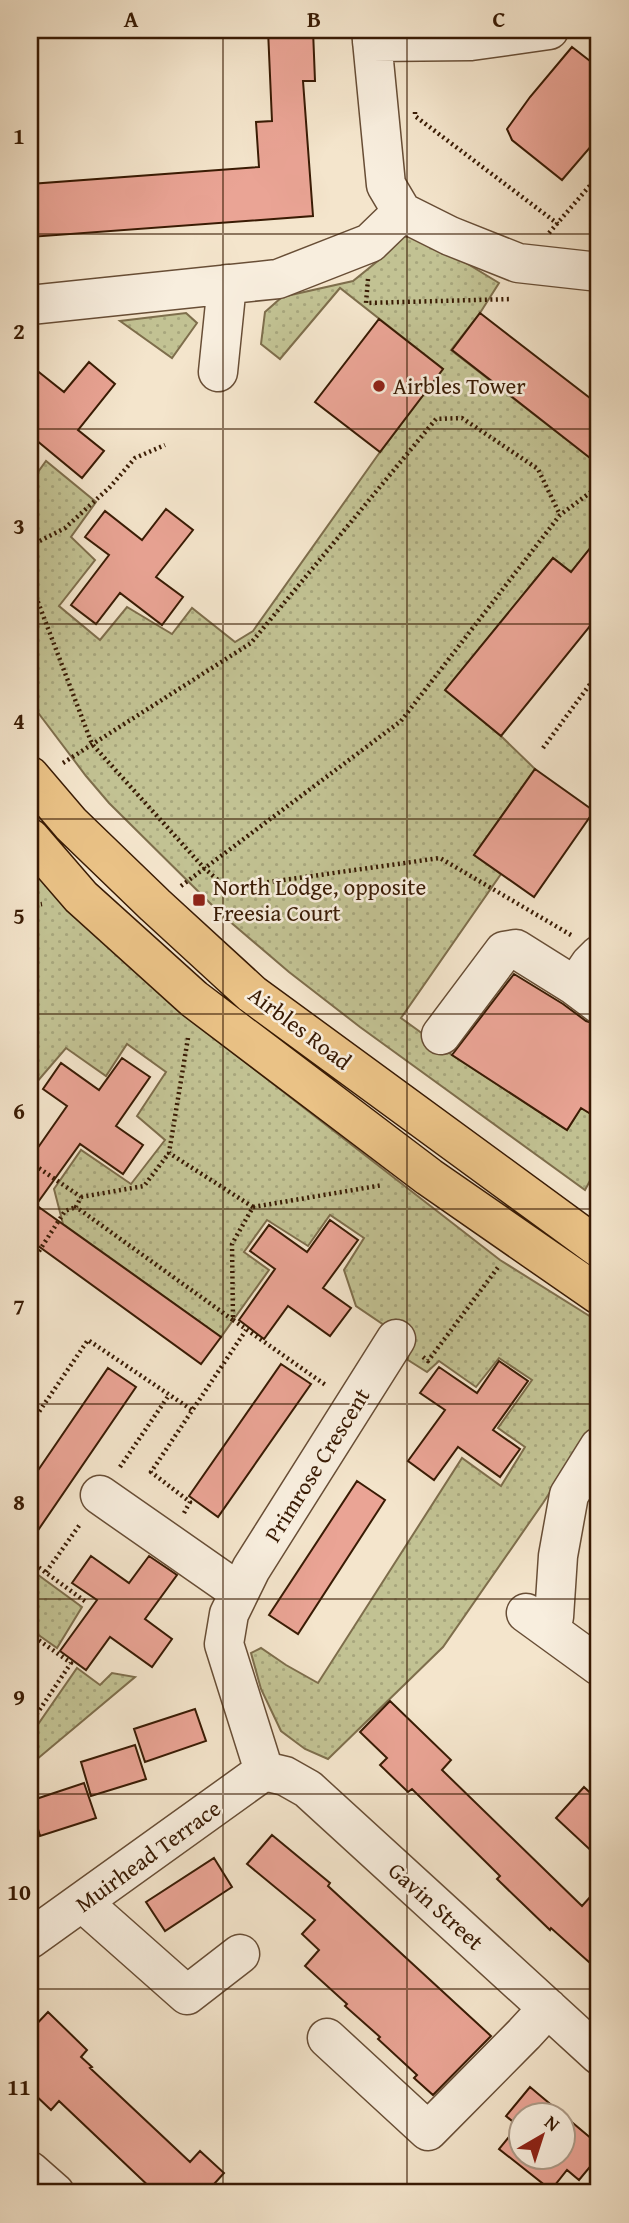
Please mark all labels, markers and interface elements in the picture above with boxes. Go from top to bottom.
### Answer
text: A [124,2,139,35]
text: B [307,2,321,35]
text: C [492,2,506,35]
text: 1 [13,119,25,152]
text: 2 [13,314,25,347]
place label: Airbles Tower [393,369,526,402]
marker: Airbles Tower [371,378,387,394]
text: 3 [13,509,25,542]
text: 4 [13,704,25,737]
place label: North Lodge, opposite Freesia Court [213,870,426,929]
marker: North Lodge, opposite Freesia Court [191,892,207,908]
text: 5 [13,899,25,932]
street label: Airbles Road [242,978,359,1078]
text: 6 [13,1094,25,1127]
text: 7 [13,1290,25,1323]
street label: Primrose Crescent [256,1381,377,1548]
text: 8 [13,1485,25,1518]
text: 9 [13,1680,25,1713]
street label: Muirhead Terrace [68,1792,227,1920]
street label: Gavin Street [381,1854,491,1957]
text: 10 [7,1875,31,1908]
text: 11 [7,2070,31,2103]
north arrow [506,2100,576,2170]
text: N [539,2108,567,2138]

